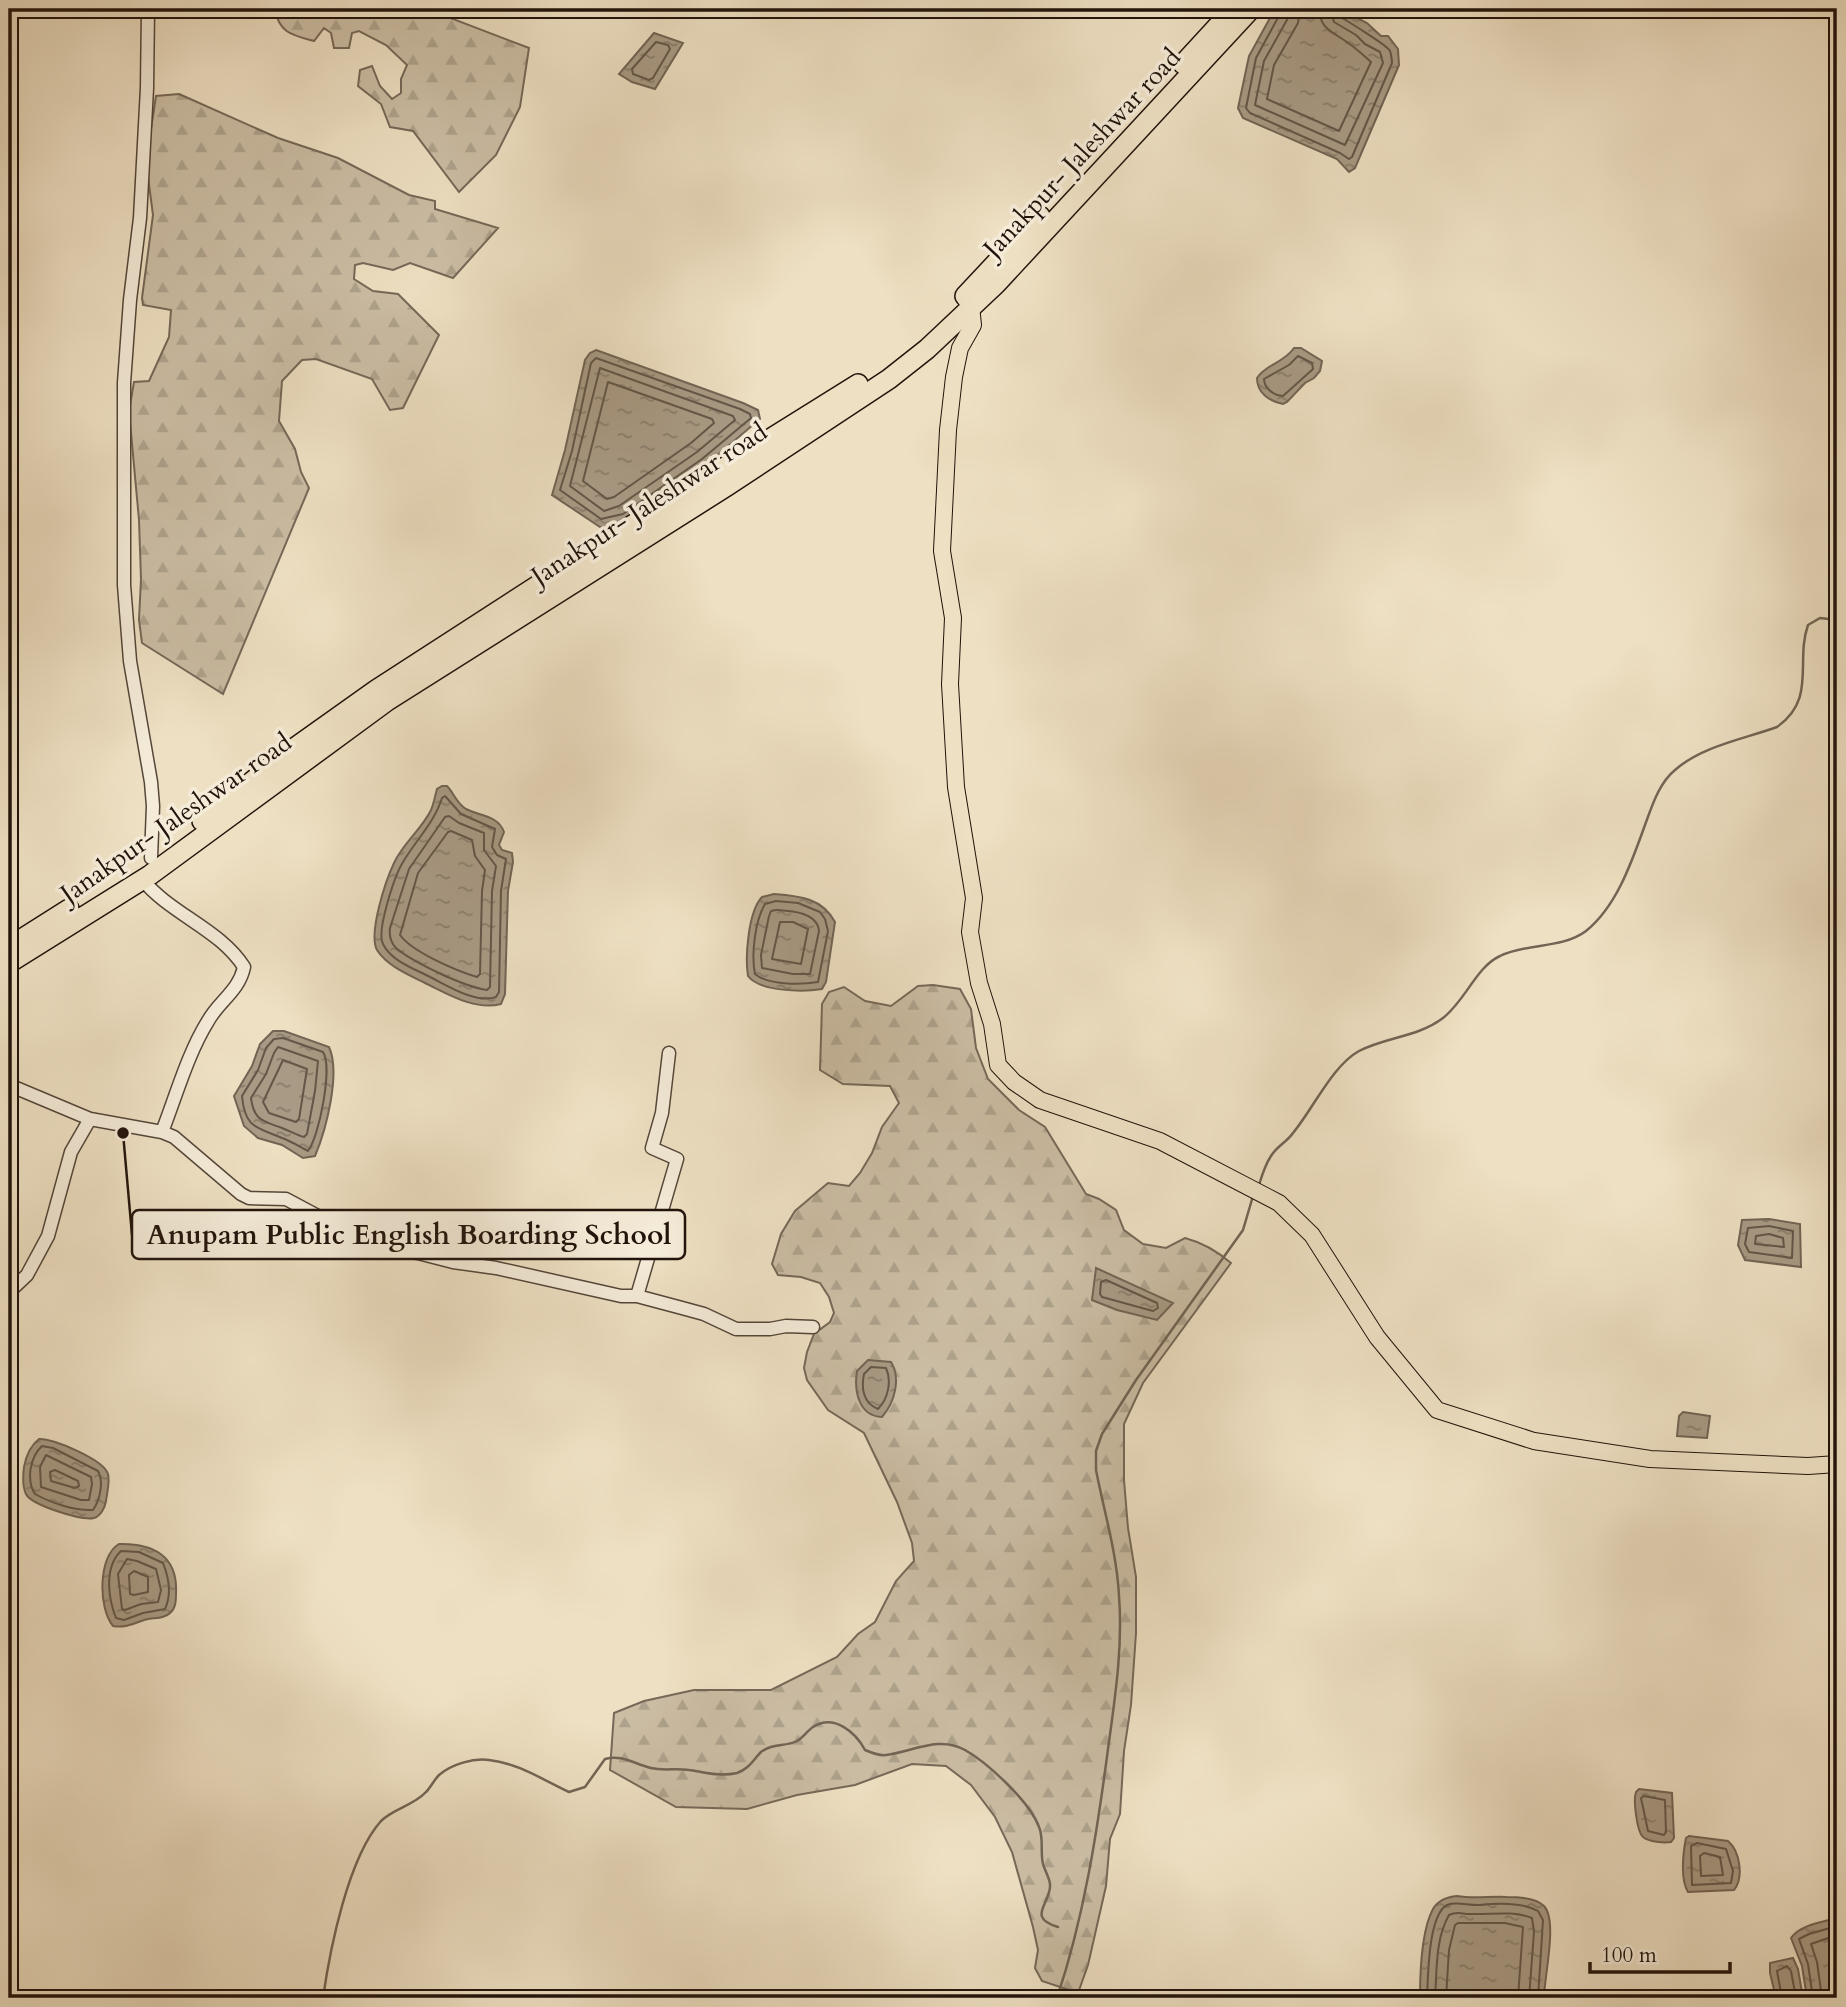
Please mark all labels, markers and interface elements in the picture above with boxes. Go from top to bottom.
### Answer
street label: Janakpur- Jaleshwar road [973,40,1189,268]
street label: Janakpur- Jaleshwar road [521,414,774,596]
street label: Janakpur- Jaleshwar road [50,725,299,913]
callout: Anupam Public English Boarding School [132,1210,685,1259]
text: Anupam Public English Boarding School [147,1216,671,1254]
scale bar [1590,1930,1730,1974]
text: 100 m [1601,1941,1657,1970]

